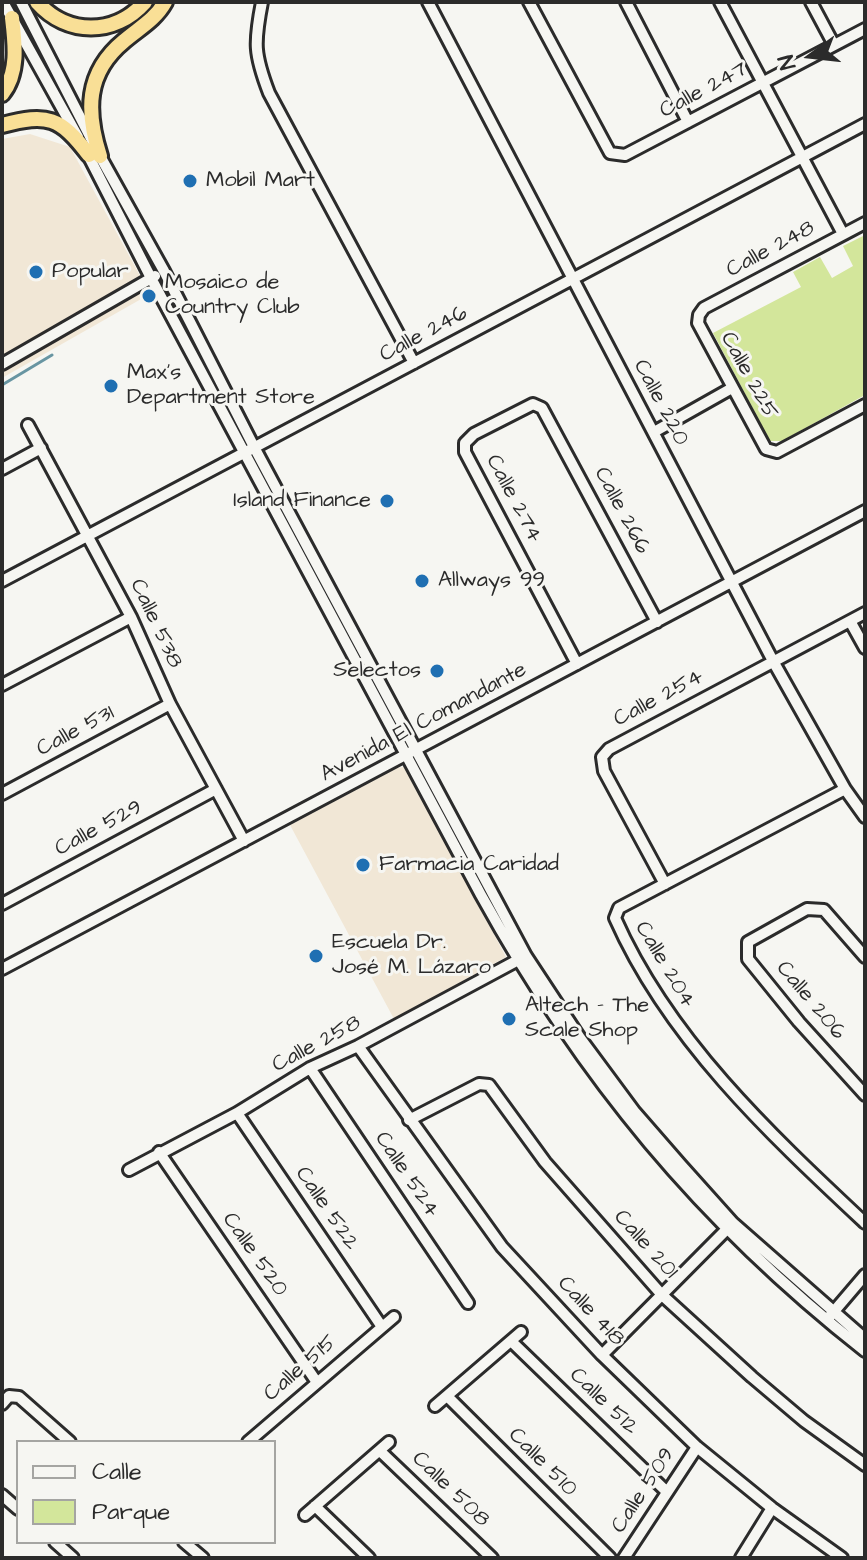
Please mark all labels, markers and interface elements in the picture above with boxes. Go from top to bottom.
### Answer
north arrow [771,16,851,96]
text: N [771,52,804,73]
street label: Calle 247 [656,57,752,125]
place label: Mobil Mart [206,168,315,194]
marker: Mobil Mart [181,172,199,190]
street label: Calle 248 [722,216,820,284]
place label: Popular [52,259,129,285]
marker: Popular [27,263,45,281]
place label: Mosaico de Country Club [165,270,300,322]
marker: Mosaico de Country Club [140,287,158,305]
street label: Calle 246 [376,301,472,369]
street label: Calle 225 [713,328,783,424]
street label: Calle 220 [626,356,694,450]
place label: Max's Department Store [127,360,315,412]
marker: Max's Department Store [102,377,120,395]
street label: Calle 274 [479,451,547,547]
street label: Calle 266 [587,463,655,559]
place label: Island Finance [233,488,371,514]
marker: Island Finance [378,492,396,510]
place label: Allways 99 [438,568,545,594]
marker: Allways 99 [413,572,431,590]
street label: Calle 538 [123,575,187,673]
street label: Avenida El Comandante [316,657,532,789]
place label: Selectos [333,658,421,684]
marker: Selectos [428,662,446,680]
street label: Calle 254 [610,664,708,734]
street label: Calle 531 [33,701,119,763]
street label: Calle 529 [51,795,147,863]
place label: Farmacia Caridad [379,852,559,878]
marker: Farmacia Caridad [354,856,372,874]
street label: Calle 204 [628,917,700,1013]
place label: Escuela Dr. José M. Lázaro [332,930,491,982]
marker: Escuela Dr. José M. Lázaro [307,947,325,965]
street label: Calle 206 [769,956,851,1046]
place label: Altech - The Scale Shop [525,993,649,1044]
marker: Altech - The Scale Shop [500,1010,518,1028]
street label: Calle 258 [268,1011,366,1079]
street label: Calle 524 [368,1127,444,1223]
street label: Calle 522 [288,1162,364,1256]
street label: Calle 201 [607,1205,683,1285]
street label: Calle 520 [216,1208,292,1302]
street label: Calle 418 [551,1271,629,1353]
street label: Calle 515 [259,1330,343,1408]
street label: Calle 512 [563,1363,643,1441]
street label: Calle 510 [502,1423,582,1503]
legend [16,1440,276,1544]
street label: Calle 509 [607,1443,681,1539]
street label: Calle 508 [406,1446,494,1534]
text: Calle [92,1455,142,1489]
text: Parque [92,1495,170,1529]

